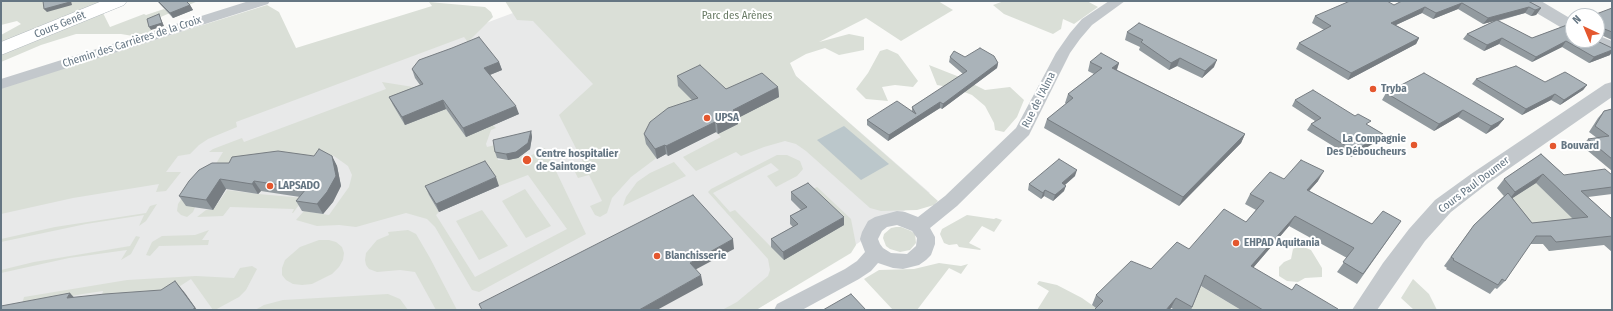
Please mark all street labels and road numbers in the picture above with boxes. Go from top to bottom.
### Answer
street label: Cours Genêt [32,9,88,41]
street label: Chemin des Carrières de la Croix [61,13,203,71]
street label: Rue de l'Alma [1019,70,1059,130]
street label: Cours Paul Doumer [1436,154,1512,216]

